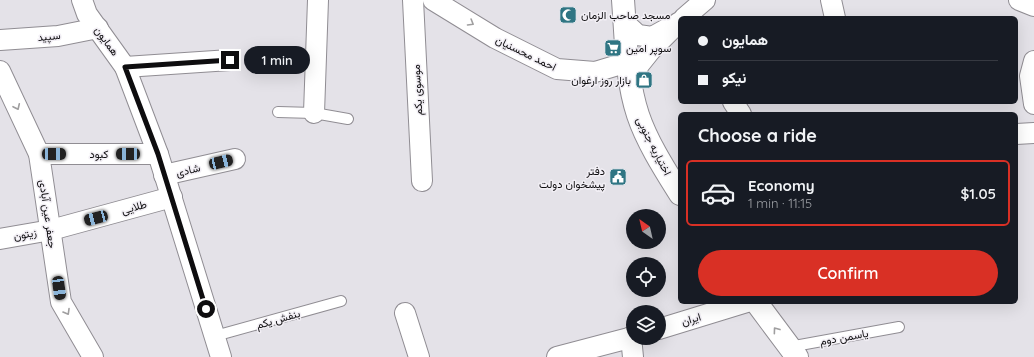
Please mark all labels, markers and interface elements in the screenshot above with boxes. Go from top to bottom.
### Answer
mosque icon: مسجد صاحب الزمان [558,5,578,25]
place label: مسجد صاحب الزمان [581,8,671,22]
one-way arrow [467,19,474,26]
street label: همایون [92,23,123,59]
street label: سپید [37,28,62,45]
text: همایون [722,30,768,49]
street label: احمد محسنیان [493,32,559,74]
supermarket icon: سوپر امین [603,38,623,58]
place label: سوپر امین [626,41,672,56]
callout: 1 min [244,46,310,74]
route end [221,51,239,69]
text: 1 min [261,52,293,68]
street label: موسوی یکم [409,64,426,116]
text: نیکو [722,68,746,87]
shop icon: بازار روز ارغوان [634,70,654,90]
place label: بازار روز ارغوان [571,73,631,87]
one-way arrow [12,102,20,110]
street label: اختیاریه جنوبی [633,114,675,178]
text: Choose a ride [698,124,817,147]
street label: کبود [90,147,109,161]
car [42,148,66,160]
car [116,148,140,160]
car [208,153,234,171]
street label: شادی [174,160,202,180]
place label: دفتر پیشخوان دولت [539,164,605,192]
public building icon: دفتر پیشخوان دولت [608,167,628,187]
icon: car [700,175,736,211]
text: Economy [748,176,815,195]
street label: جعفر عین آبادی [36,179,60,249]
text: $1.05 [960,184,996,203]
text: 1 min · 11:15 [748,195,812,211]
street label: طلایی [120,197,148,217]
car [83,209,109,227]
north arrow [626,209,666,249]
map controls [626,209,666,345]
street label: زیتون [12,225,38,243]
button: Confirm [698,250,998,296]
button: locate [626,257,666,297]
car [51,275,67,301]
route start [197,300,215,318]
button: layers [626,305,666,345]
street label: بنفش یکم [254,306,302,333]
one-way arrow [62,308,69,315]
street label: ایران [679,309,703,329]
street label: یاسمن دوم [819,326,869,349]
one-way arrow [774,327,781,334]

